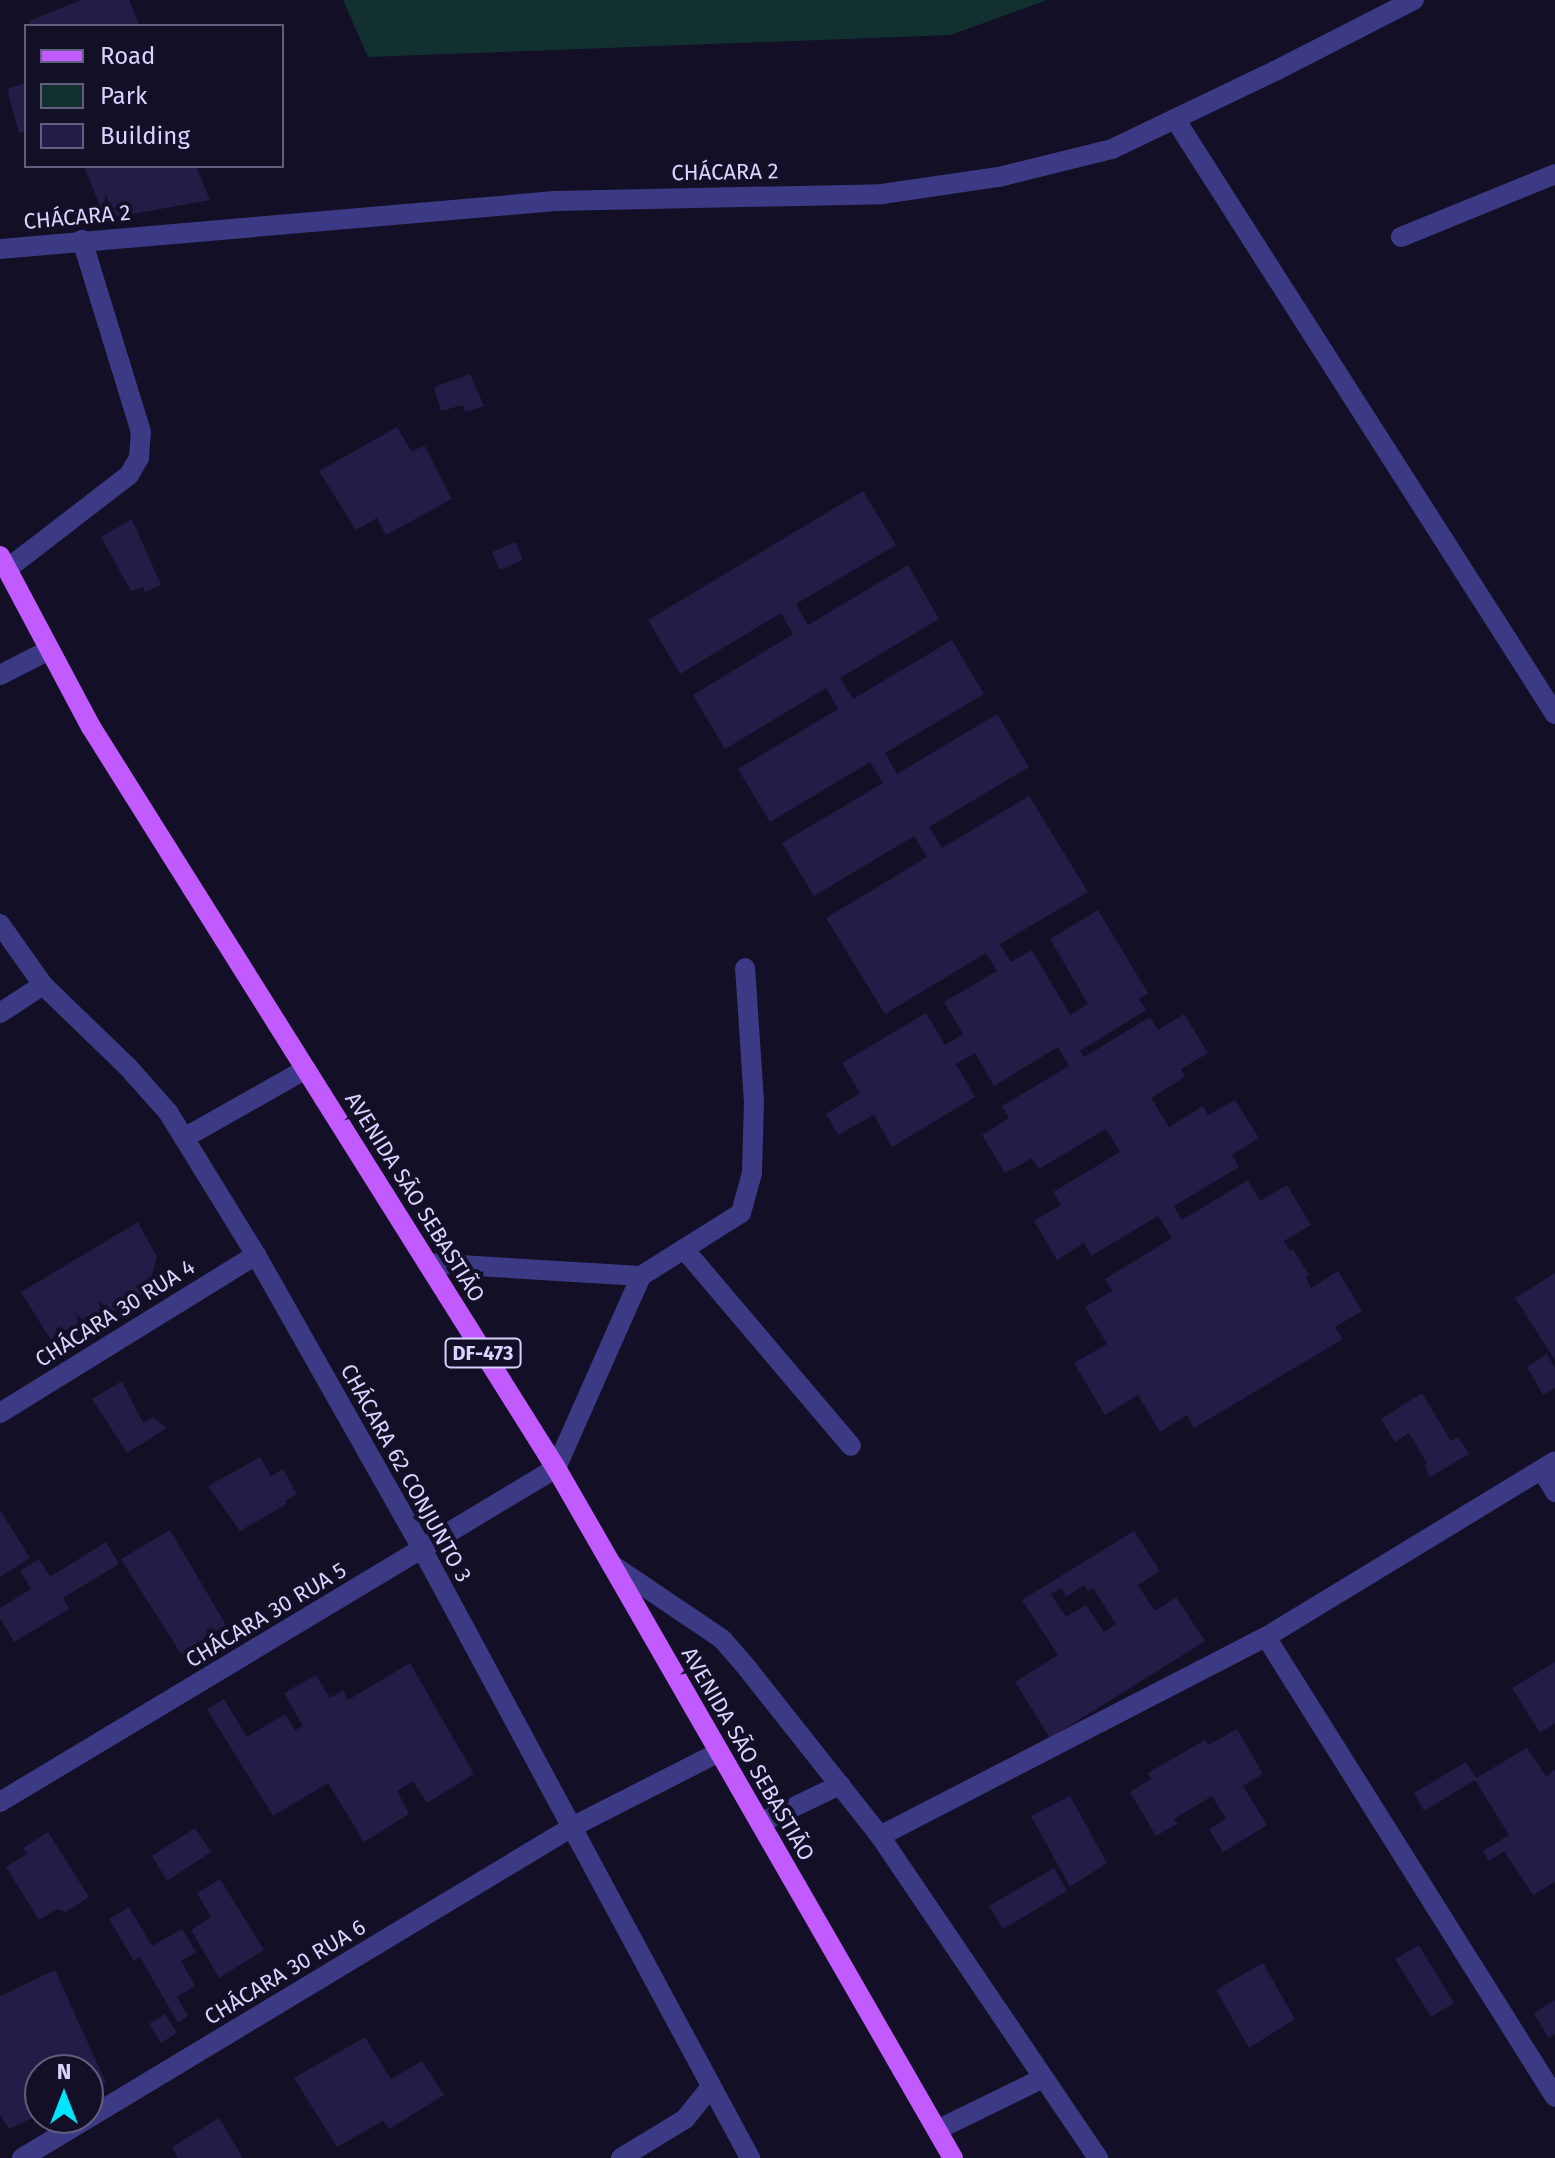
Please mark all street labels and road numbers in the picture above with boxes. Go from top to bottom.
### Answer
street label: CHÁCARA 2 [671,158,779,186]
street label: CHÁCARA 2 [22,199,132,235]
street label: AVENIDA SÃO SEBASTIÃO [340,1087,490,1307]
street label: CHÁCARA 30 RUA 4 [30,1253,200,1373]
road number: DF-473 [443,1337,523,1369]
street label: CHÁCARA 62 CONJUNTO 3 [335,1359,477,1587]
street label: CHÁCARA 30 RUA 5 [181,1557,351,1673]
street label: AVENIDA SÃO SEBASTIÃO [676,1643,820,1865]
street label: CHÁCARA 30 RUA 6 [200,1914,370,2030]

